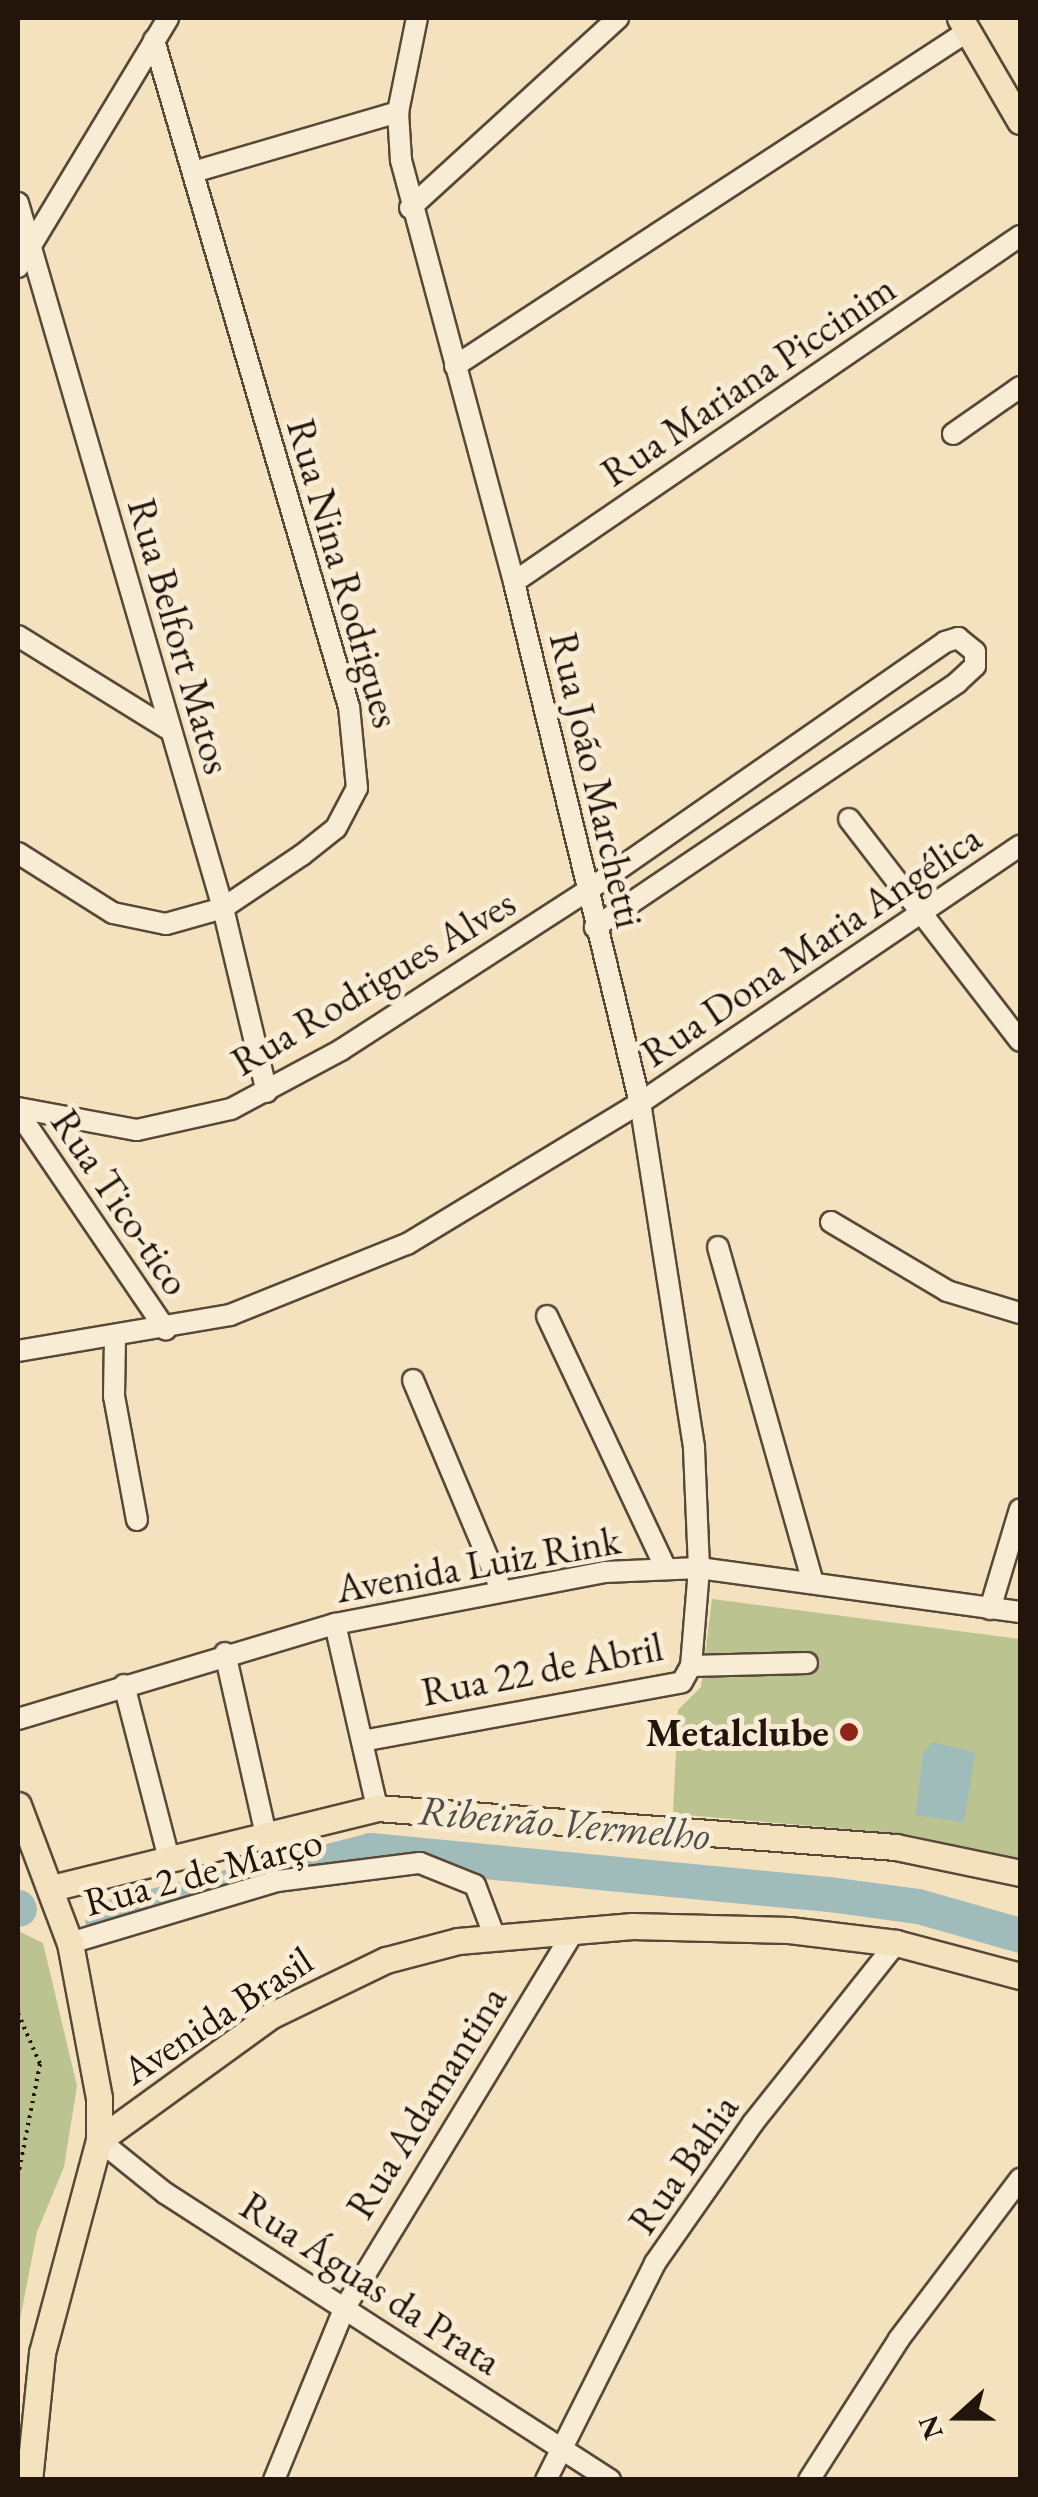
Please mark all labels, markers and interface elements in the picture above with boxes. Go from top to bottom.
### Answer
street label: Rua Mariana Piccinim [592,264,904,496]
street label: Rua Nina Rodrigues [277,413,411,733]
street label: Rua Belfort Matos [118,493,242,779]
street label: Rua João Marchetti [540,628,654,932]
street label: Rua Dona Maria Angélica [632,813,990,1077]
street label: Rua Rodrigues Alves [222,878,524,1086]
street label: Rua Tico-tico [41,1100,201,1304]
street label: Avenida Luiz Rink [332,1515,624,1613]
street label: Rua 22 de Abril [417,1622,667,1716]
place label: Metalclube [646,1708,829,1756]
marker: Metalclube [838,1721,860,1743]
water label: Ribeirão Vermelho [416,1785,712,1861]
street label: Rua 2 de Março [79,1816,327,1926]
street label: Avenida Brasil [113,1936,321,2094]
street label: Rua Adamantina [335,1977,517,2227]
street label: Rua Bahia [618,2085,748,2243]
street label: Rua Águas da Prata [232,2181,510,2385]
north arrow [908,2367,1008,2467]
text: N [909,2411,951,2445]

